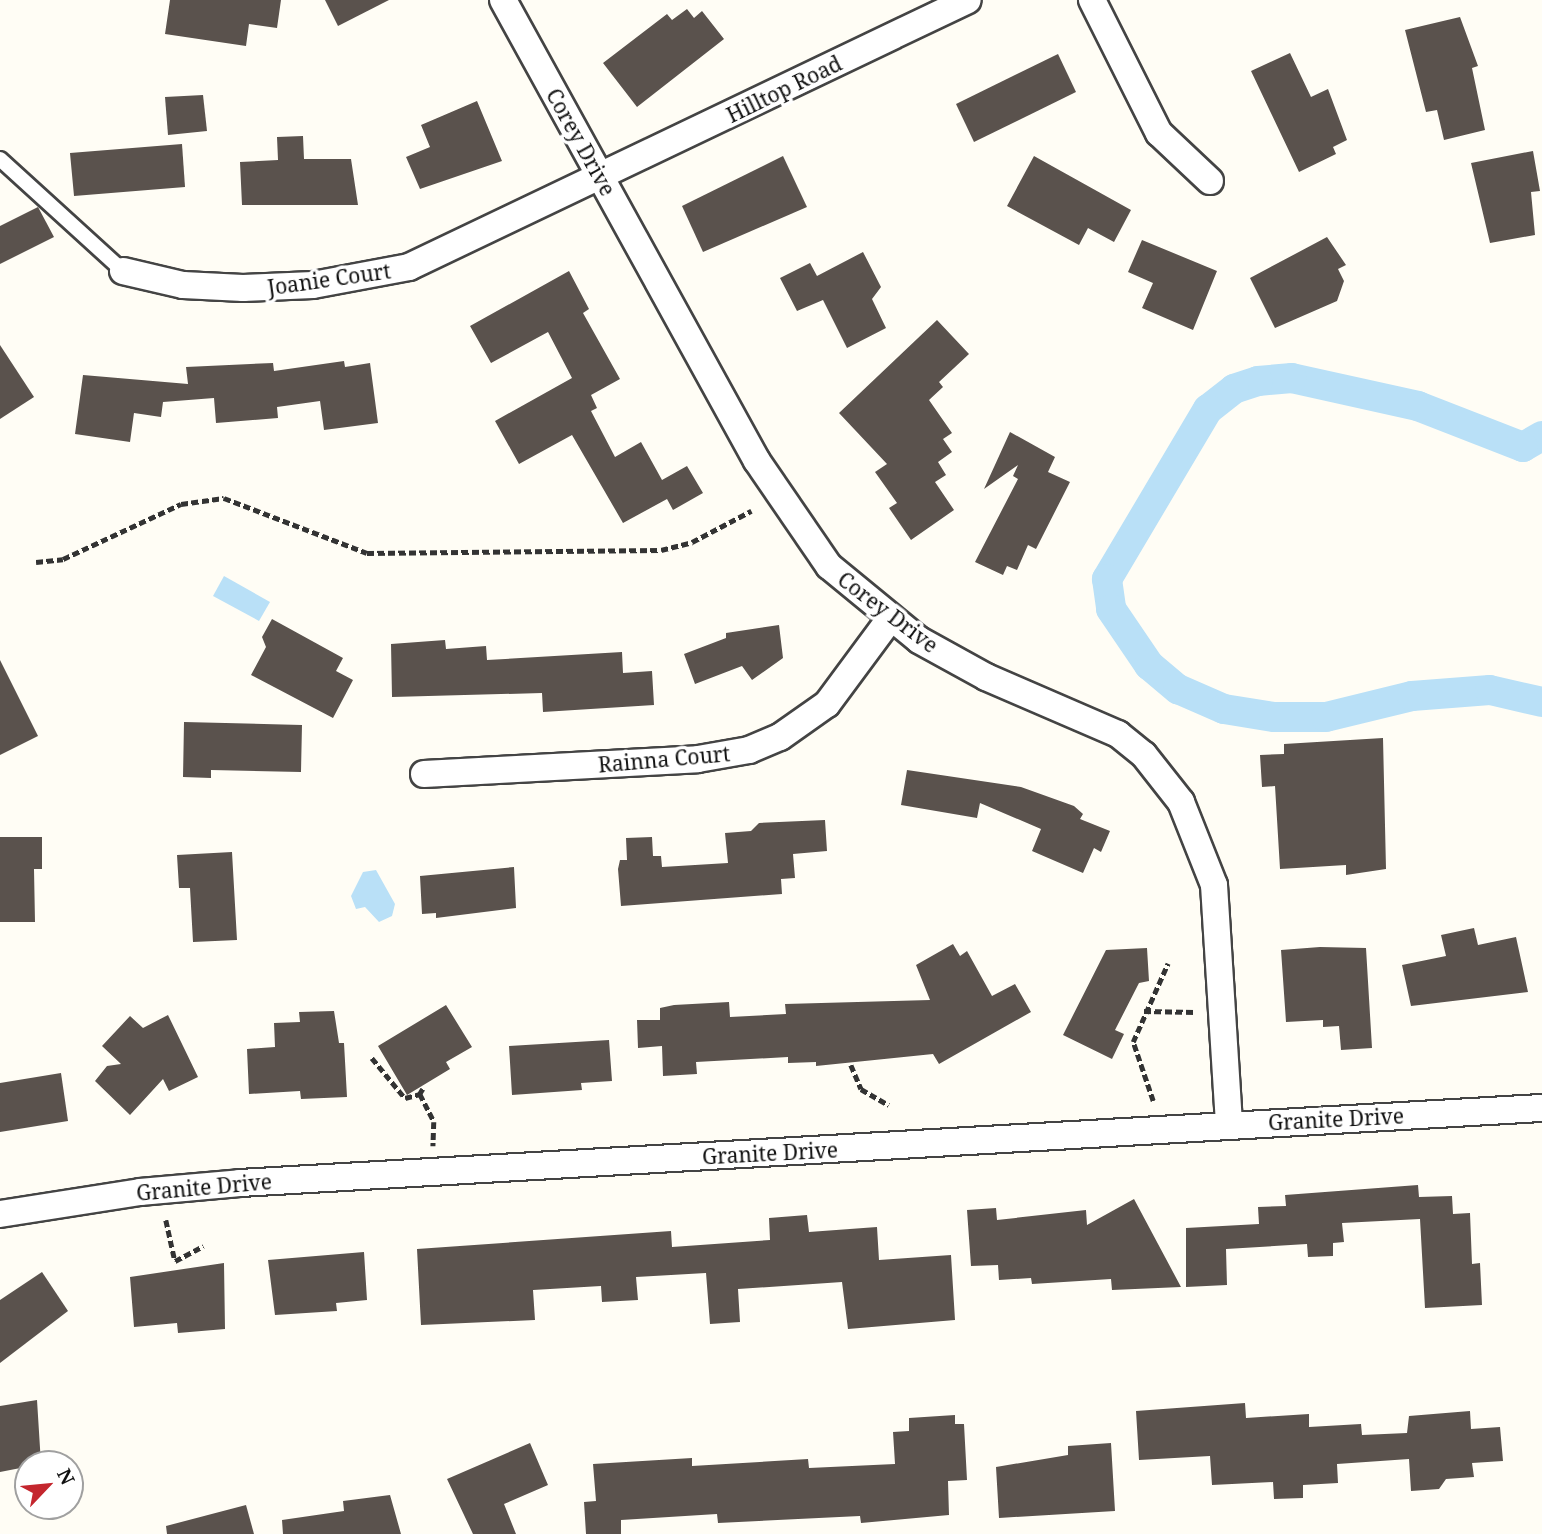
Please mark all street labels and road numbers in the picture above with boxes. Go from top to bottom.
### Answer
street label: Hilltop Road [722,50,846,128]
street label: Corey Drive [541,84,621,200]
street label: Joanie Court [266,258,392,300]
street label: Corey Drive [833,566,943,658]
street label: Rainna Court [597,741,731,777]
street label: Granite Drive [1267,1103,1405,1135]
street label: Granite Drive [701,1137,839,1169]
street label: Granite Drive [135,1169,273,1205]

